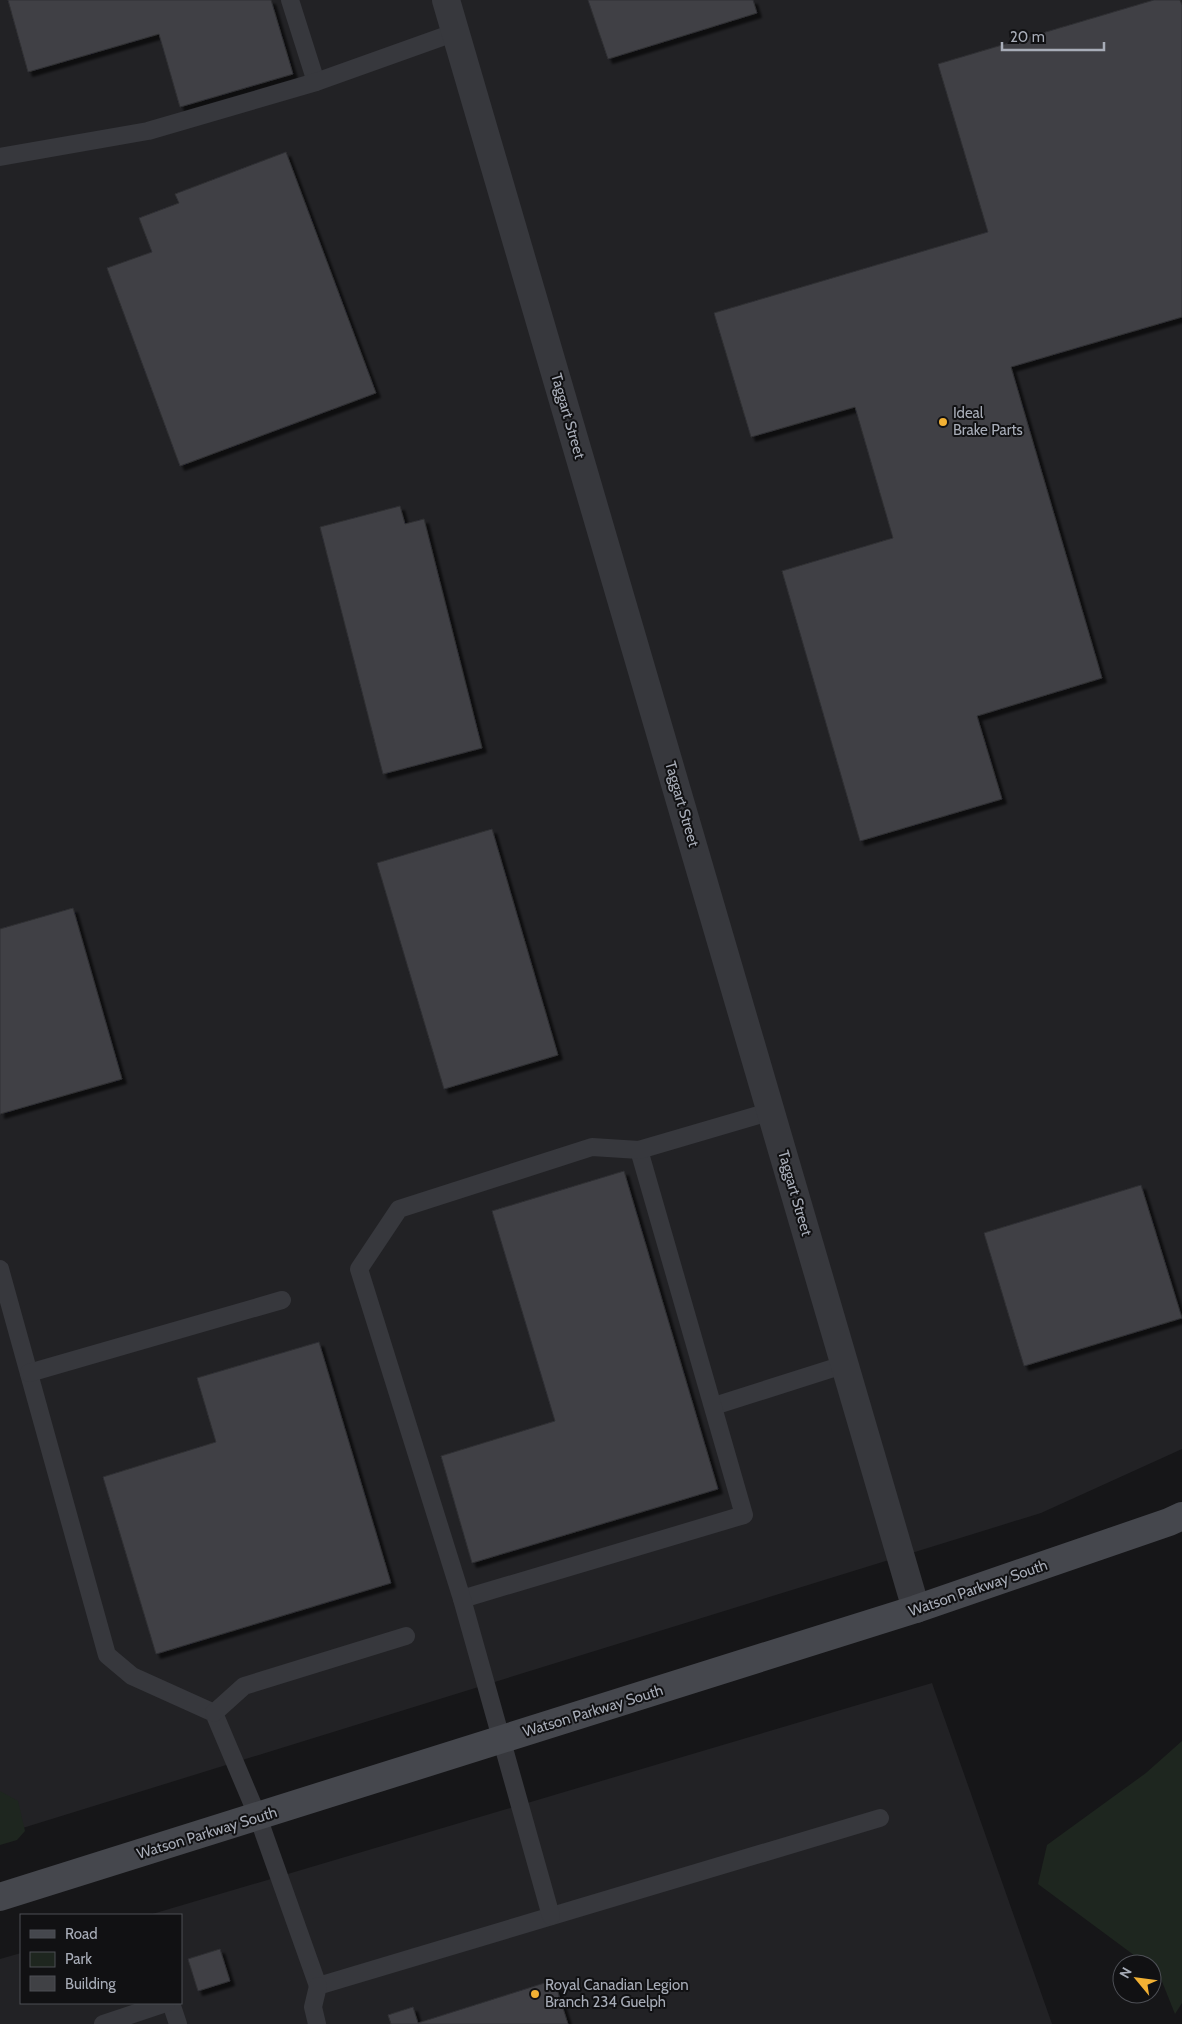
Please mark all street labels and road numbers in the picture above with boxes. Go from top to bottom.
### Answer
street label: Taggart Street [547,371,589,461]
street label: Taggart Street [661,759,703,849]
street label: Taggart Street [774,1148,816,1238]
street label: Watson Parkway South [906,1556,1050,1620]
street label: Watson Parkway South [521,1681,665,1741]
street label: Watson Parkway South [135,1803,279,1863]

